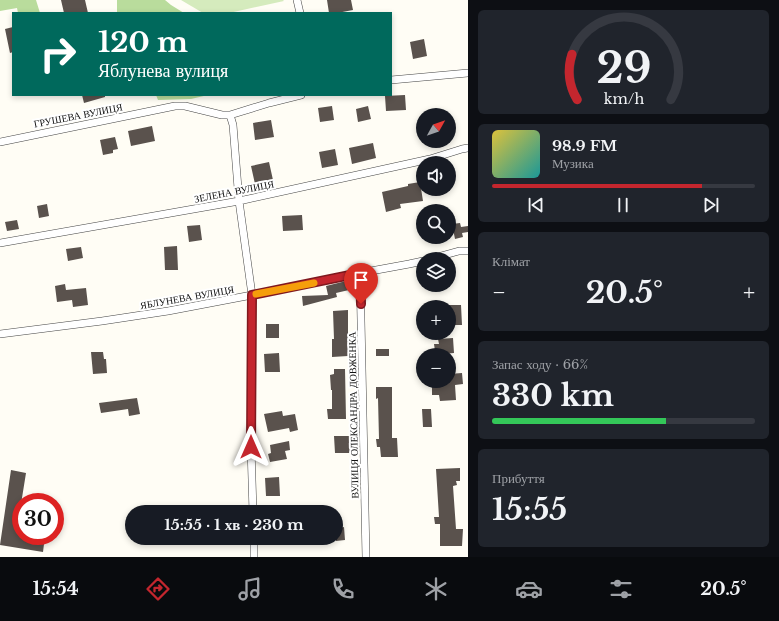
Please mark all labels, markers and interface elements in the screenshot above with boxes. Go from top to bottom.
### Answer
text: 120 m [98,25,188,60]
icon: right [32,28,84,80]
text: 29 [596,43,651,94]
text: Яблунева вулиця [98,60,228,82]
text: km/h [603,90,644,108]
street label: ГРУШЕВА ВУЛИЦЯ [33,100,124,130]
north arrow [416,108,456,148]
map controls [416,108,456,388]
text: 98.9 FM [552,136,617,155]
text: Музика [552,155,594,172]
button: sound [416,156,456,196]
street label: ЗЕЛЕНА ВУЛИЦЯ [193,177,275,206]
icon: previous [525,194,547,216]
icon: pause [612,194,634,216]
icon: next [700,194,722,216]
button: search [416,204,456,244]
button: layers [416,252,456,292]
text: Клімат [492,253,530,270]
pin [344,263,378,304]
icon: arrive [350,269,372,291]
text: 20.5° [586,274,663,311]
text: − [492,279,506,306]
text: + [743,279,755,306]
street label: ЯБЛУНЕВА ВУЛИЦЯ [139,283,235,312]
button: + [416,300,456,340]
street label: ВУЛИЦЯ ОЛЕКСАНДРА ДОВЖЕНКА [346,331,361,499]
button: − [416,348,456,388]
text: Запас ходу · 66% [492,356,588,373]
text: 330 km [492,377,614,414]
position arrow [230,426,272,468]
text: Прибуття [492,470,545,487]
text: 15:55 [492,491,567,528]
speed limit sign: 30 [12,493,64,545]
text: 15:55 · 1 хв · 230 m [164,515,304,534]
icon: directions [144,575,172,603]
icon: music [236,575,264,603]
icon: phone [329,575,357,603]
icon: climate [422,575,450,603]
icon: car [515,575,543,603]
icon: filters [607,575,635,603]
text: 15:54 [32,578,79,600]
text: 20.5° [700,578,747,600]

